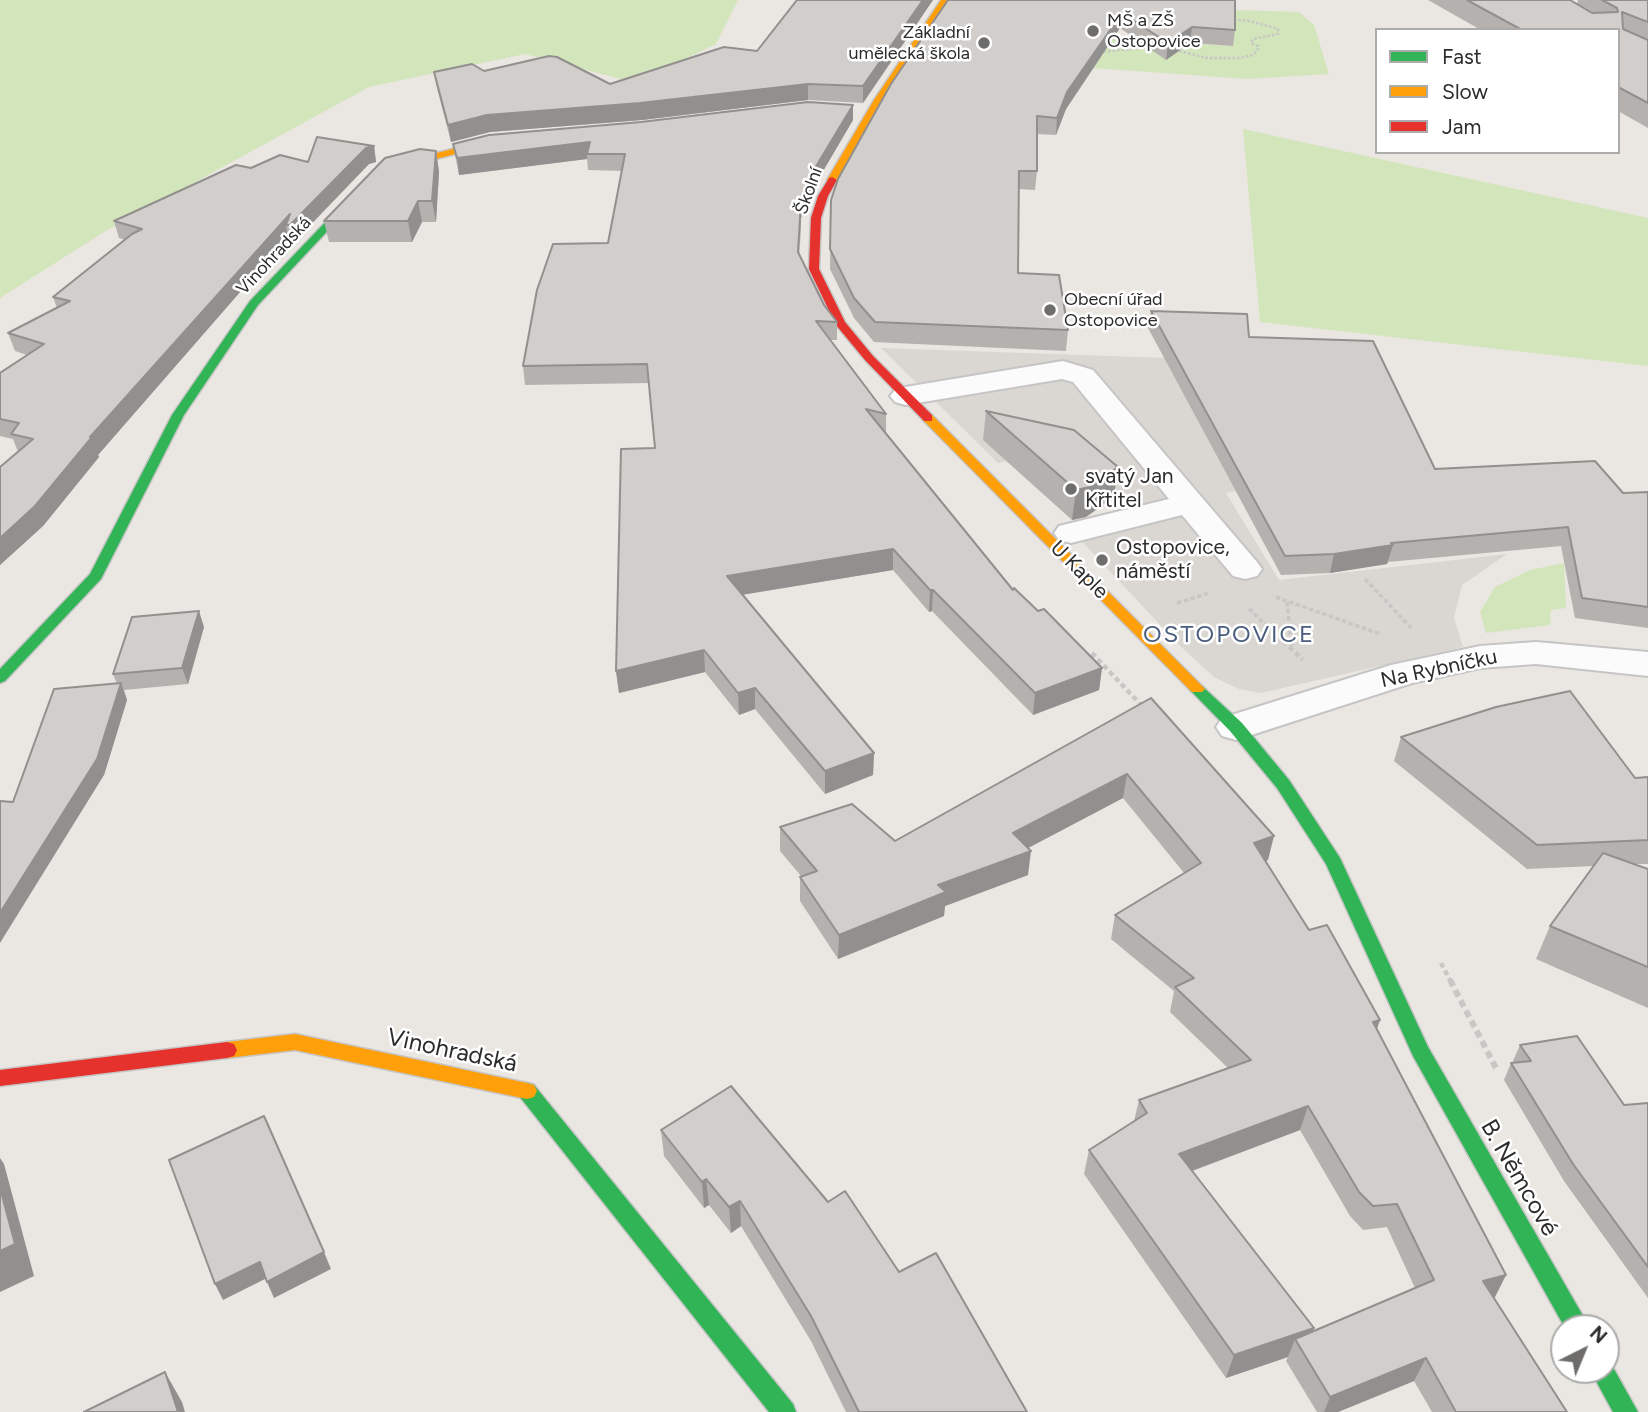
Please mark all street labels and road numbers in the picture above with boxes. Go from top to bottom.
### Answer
street label: Školní [791,165,827,217]
street label: Vinohradská [232,212,316,300]
street label: U Kaple [1045,536,1113,604]
street label: Na Rybníčku [1378,644,1500,694]
street label: Vinohradská [384,1023,520,1079]
street label: B. Němcové [1474,1115,1564,1241]

